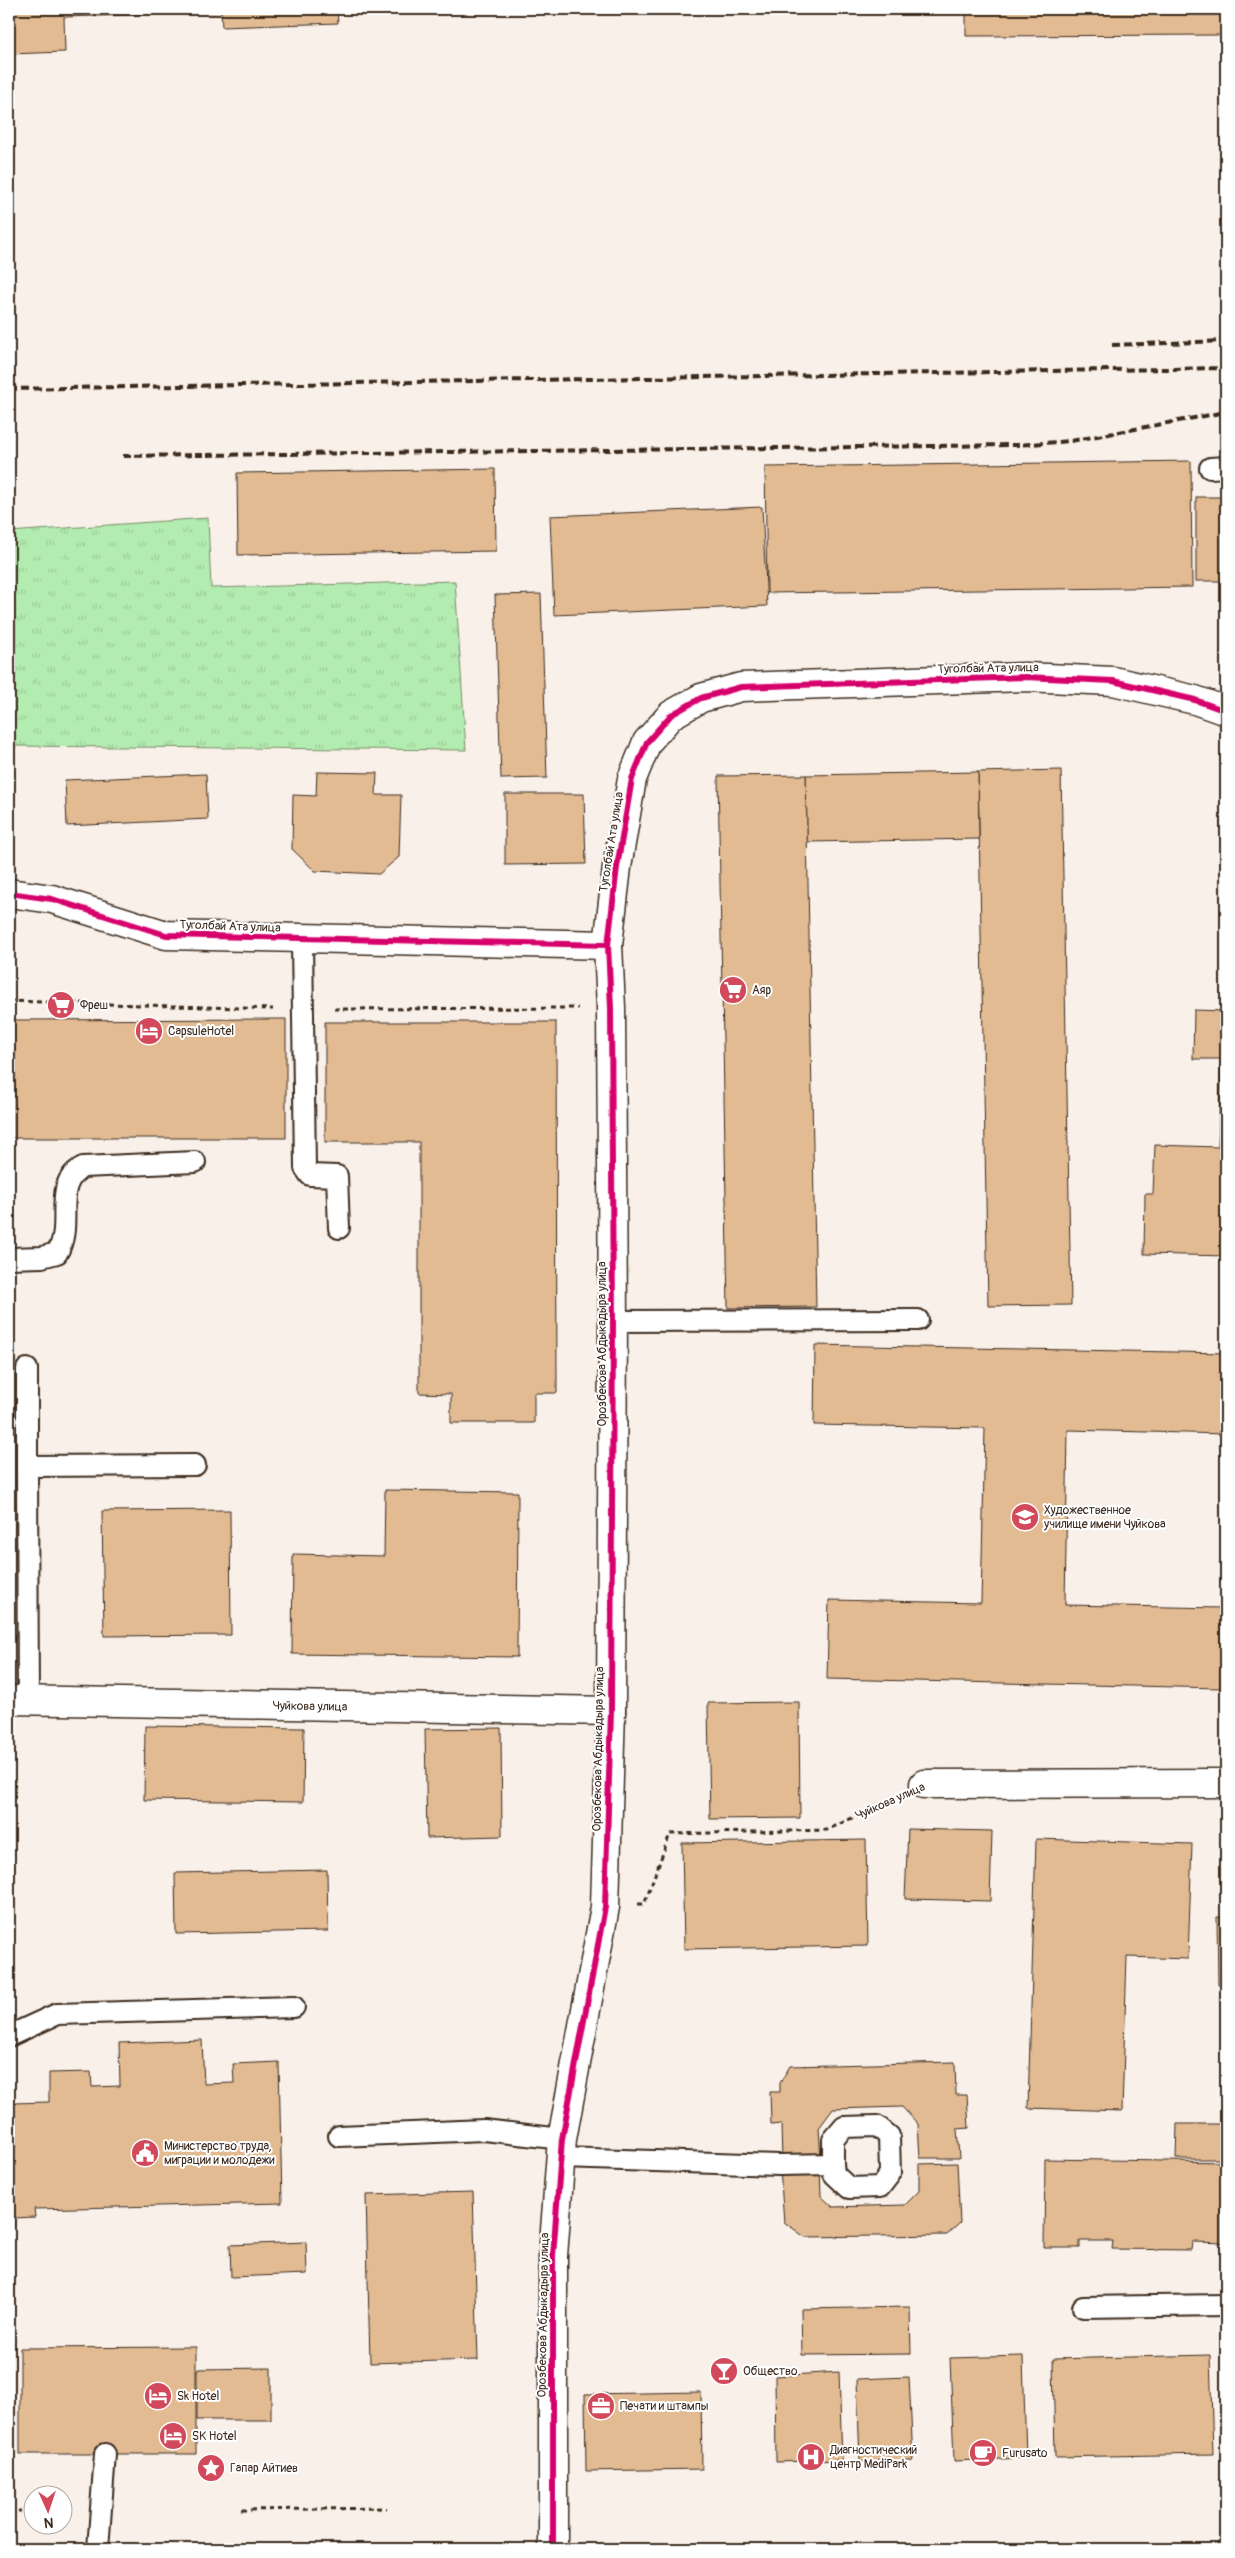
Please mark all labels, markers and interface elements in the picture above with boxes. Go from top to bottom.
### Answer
street label: Туголбай Ата улица [937,660,1039,677]
street label: Туголбай Ата улица [596,790,627,893]
street label: Туголбай Ата улица [179,917,281,936]
supermarket icon: Аяр [718,975,748,1005]
place label: Аяр [752,983,771,998]
supermarket icon: Фреш [46,990,76,1020]
place label: Фреш [80,998,108,1013]
hotel icon: CapsuleHotel [134,1016,164,1046]
place label: CapsuleHotel [168,1024,234,1039]
street label: Орозбекова Абдыкадыра улица [595,1261,610,1427]
school or university icon: Художественное училище имени Чуйкова [1010,1502,1040,1532]
place label: Художественное училище имени Чуйкова [1043,1503,1166,1532]
street label: Орозбекова Абдыкадыра улица [590,1666,607,1832]
street label: Чуйкова улица [273,1698,348,1715]
street label: Чуйкова улица [853,1779,928,1824]
public building icon: Министерство труда, миграции и молодежи [130,2138,160,2168]
place label: Министерство труда, миграции и молодежи [164,2139,275,2168]
street label: Орозбекова Абдыкадыра улица [535,2232,552,2398]
bar icon: Общество [709,2356,739,2386]
place label: Общество [743,2364,798,2379]
hotel icon: Sk Hotel [143,2381,173,2411]
place label: Sk Hotel [177,2389,219,2404]
office icon: Печати и штампы [586,2391,616,2421]
place label: Печати и штампы [620,2399,709,2414]
hotel icon: SK Hotel [158,2421,188,2451]
place label: SK Hotel [192,2429,237,2444]
cafe icon: Furusato [968,2438,998,2468]
hospital icon: Диагностический центр MediPark [796,2442,826,2472]
place label: Диагностический центр MediPark [829,2443,917,2472]
place label: Furusato [1002,2446,1048,2461]
place icon: Гапар Айтиев [196,2453,226,2483]
place label: Гапар Айтиев [230,2461,298,2476]
north arrow [22,2486,72,2536]
text: N [43,2514,54,2531]

